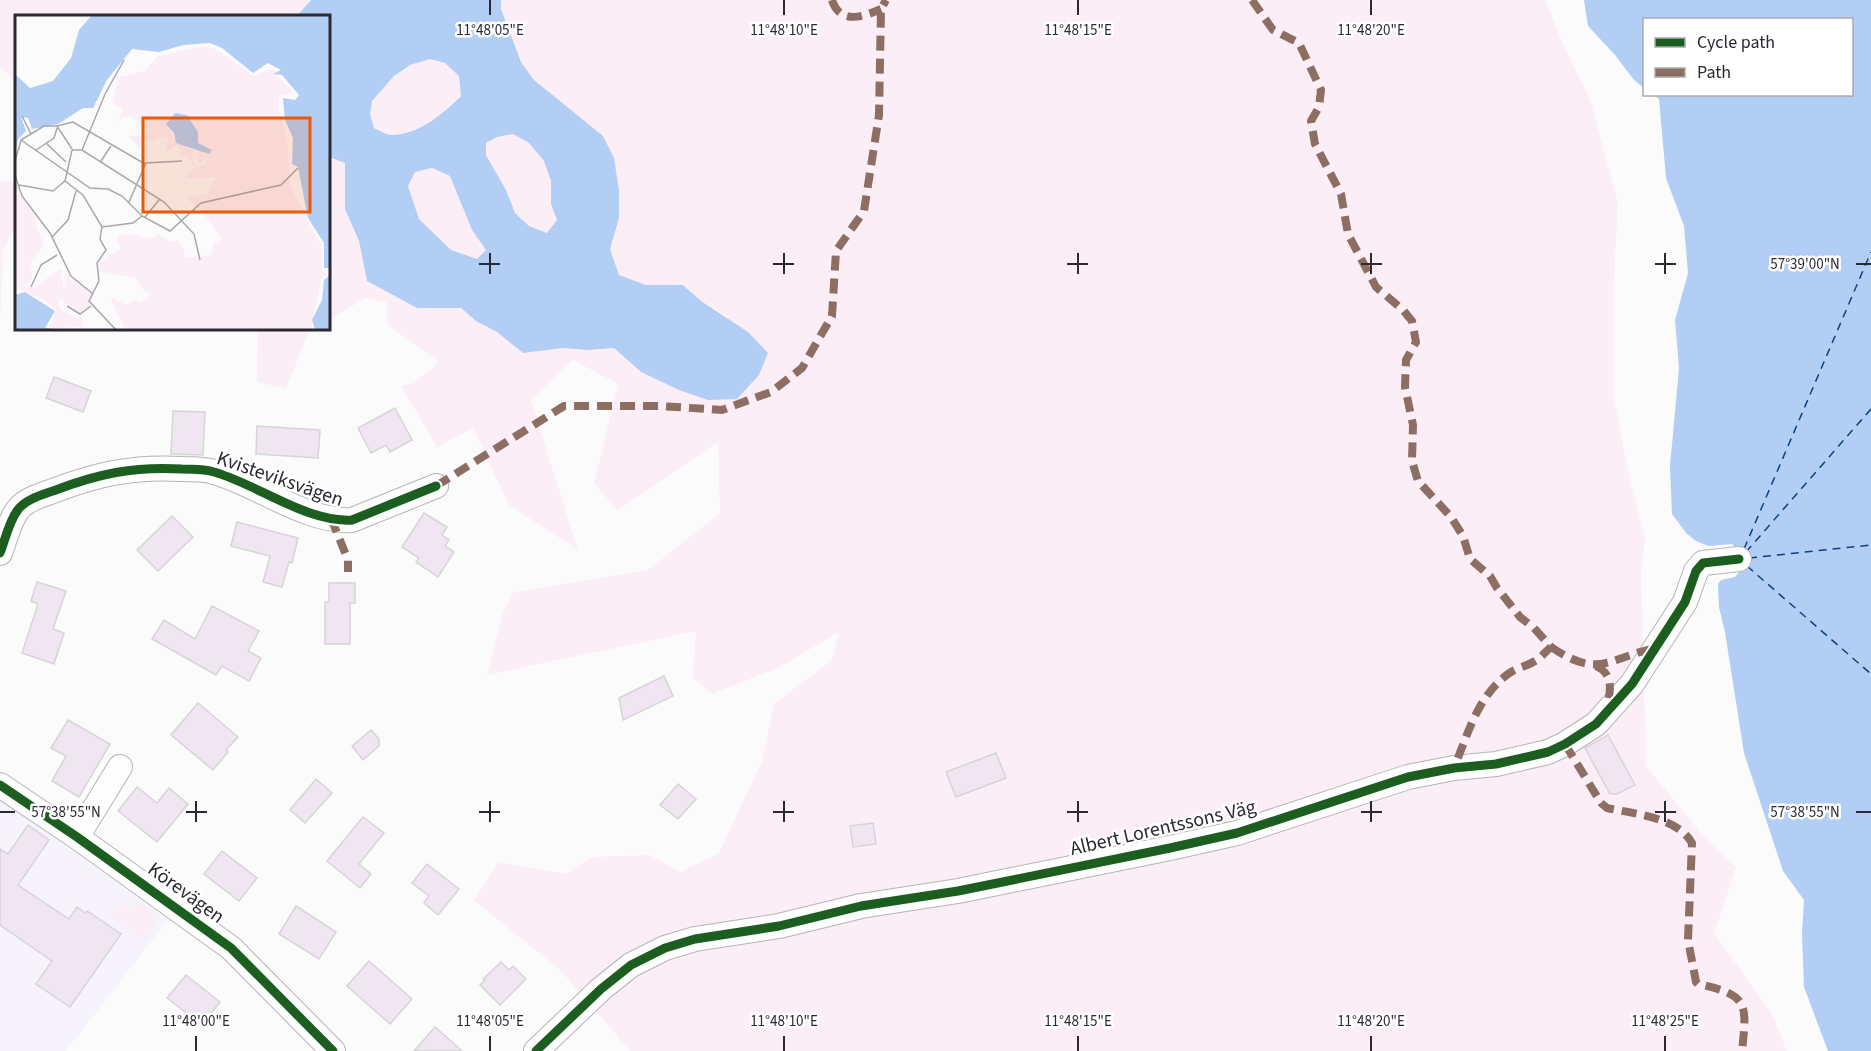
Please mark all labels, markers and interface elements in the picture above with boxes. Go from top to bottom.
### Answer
inset map [15,15,330,330]
legend [1643,18,1853,96]
text: 11°48'05"E [456,20,524,41]
text: 11°48'10"E [750,20,818,41]
text: 11°48'15"E [1044,20,1112,41]
text: 11°48'20"E [1337,20,1405,41]
text: Cycle path [1697,30,1775,55]
text: Path [1697,60,1731,85]
text: 57°39'00"N [1770,254,1840,275]
street label: Kvisteviksvägen [213,444,347,514]
street label: Albert Lorentssons Väg [1067,793,1259,863]
text: 57°38'55"N [31,802,101,823]
text: 57°38'55"N [1770,802,1840,823]
street label: Körevägen [142,856,230,930]
text: 11°48'00"E [162,1011,230,1032]
text: 11°48'05"E [456,1011,524,1032]
text: 11°48'10"E [750,1011,818,1032]
text: 11°48'15"E [1044,1011,1112,1032]
text: 11°48'20"E [1337,1011,1405,1032]
text: 11°48'25"E [1631,1011,1699,1032]

